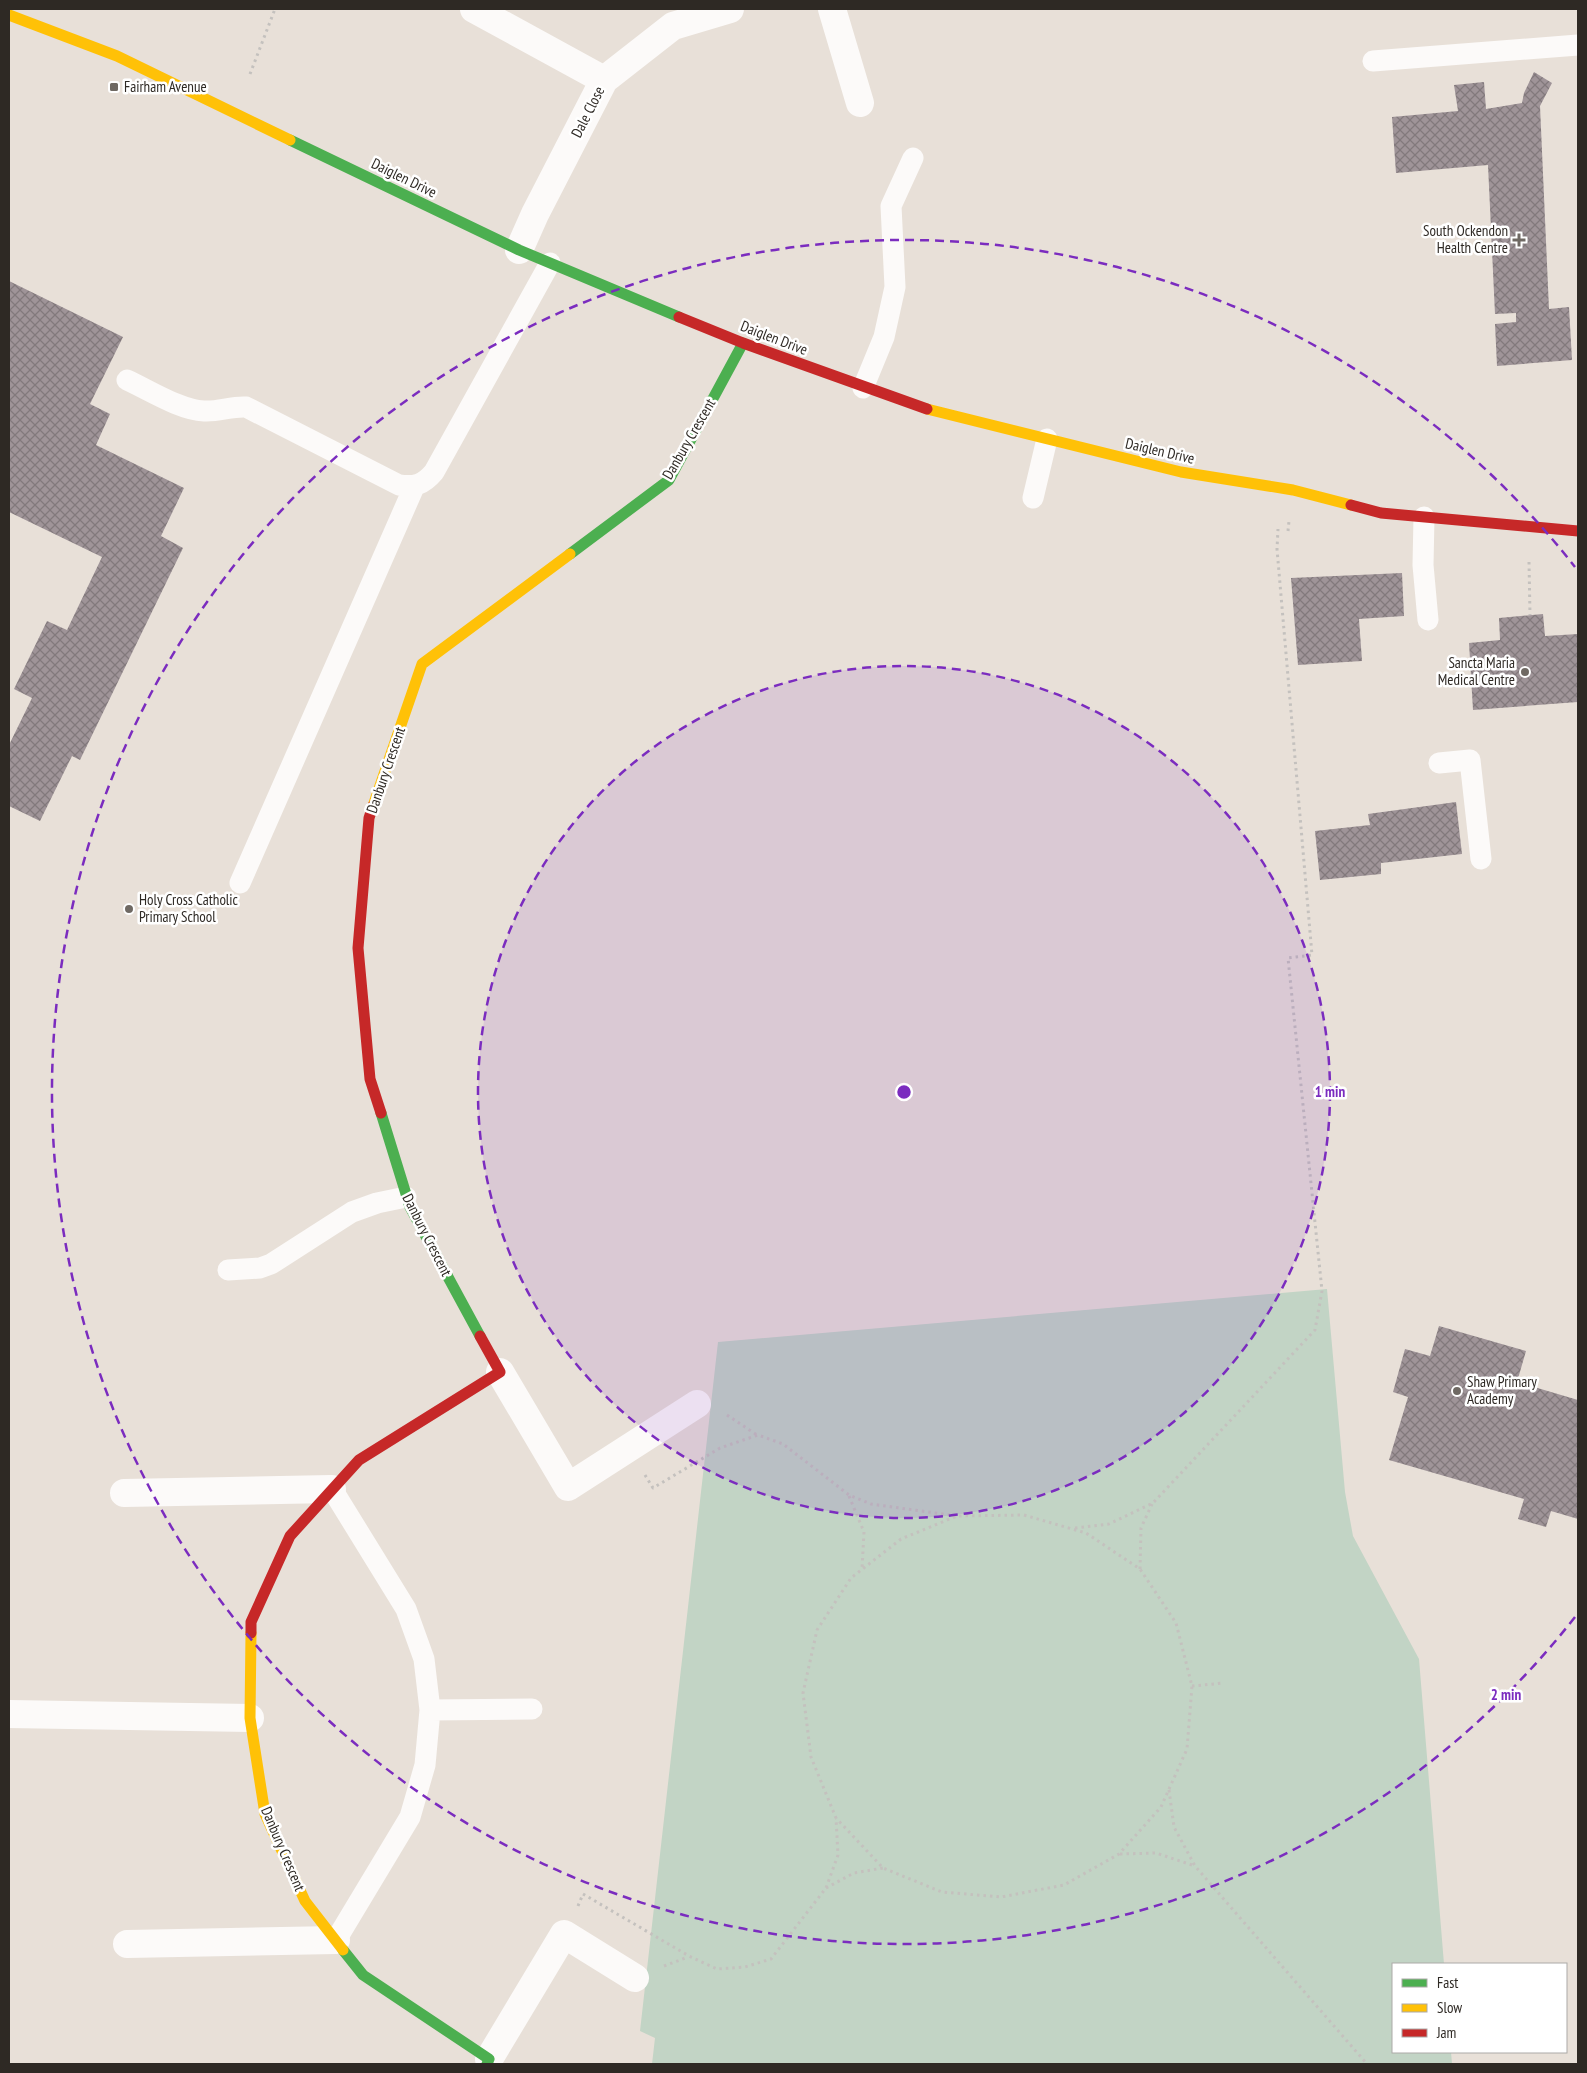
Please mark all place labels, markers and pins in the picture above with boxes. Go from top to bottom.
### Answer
place label: Fairham Avenue [124,77,207,96]
marker: Fairham Avenue [108,81,120,93]
place label: South Ockendon Health Centre [1423,221,1508,257]
marker: South Ockendon Health Centre [1512,233,1526,247]
place label: Sancta Maria Medical Centre [1438,653,1515,689]
marker: Sancta Maria Medical Centre [1519,666,1531,678]
place label: Holy Cross Catholic Primary School [139,890,239,926]
marker: Holy Cross Catholic Primary School [123,903,135,915]
centre of rings [895,1083,913,1101]
place label: Shaw Primary Academy [1467,1372,1537,1408]
marker: Shaw Primary Academy [1451,1385,1463,1397]

